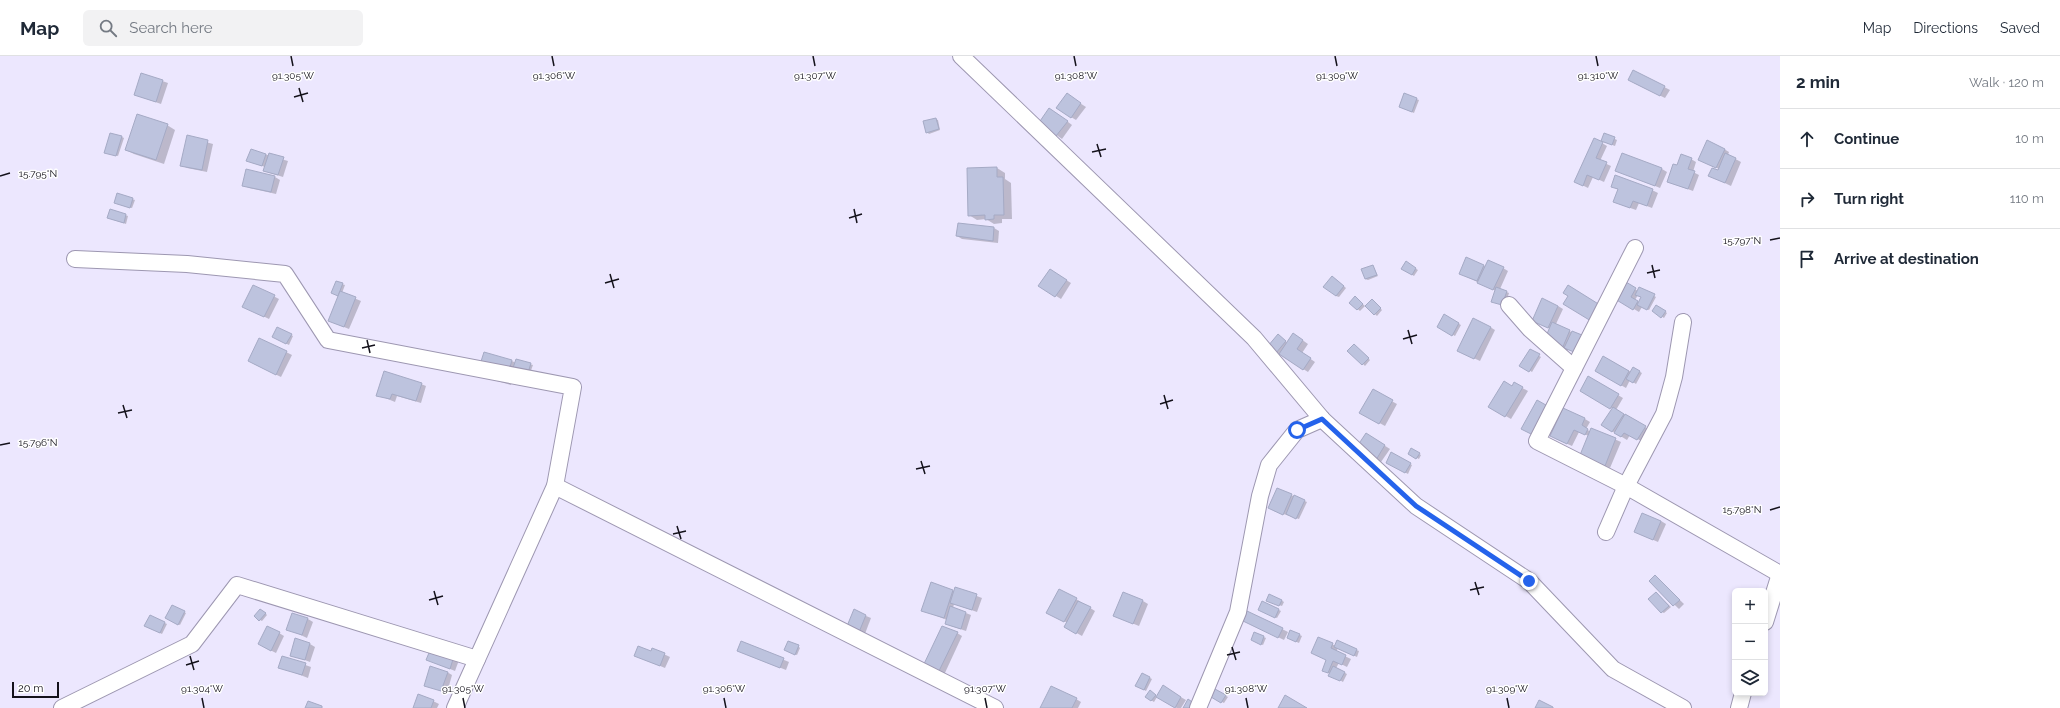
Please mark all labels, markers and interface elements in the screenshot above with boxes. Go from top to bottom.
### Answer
search box [83,10,363,46]
text: Map [20,17,59,39]
icon: search [97,17,119,39]
text: Search here [129,19,213,37]
text: Map [1863,20,1891,36]
text: Directions [1913,20,1978,36]
text: Saved [2000,20,2040,36]
text: 91.305°W [272,70,315,81]
text: 91.306°W [533,70,576,81]
text: 91.307°W [794,70,836,81]
text: 91.308°W [1055,70,1098,81]
text: 91.309°W [1316,70,1359,81]
text: 91.310°W [1578,70,1619,81]
text: 2 min [1796,72,1840,92]
text: Walk · 120 m [1969,75,2044,90]
icon: ahead [1796,128,1818,150]
text: Continue [1834,130,1899,148]
text: 10 m [2015,131,2044,146]
text: 15.795°N [19,168,57,179]
icon: right [1796,188,1818,210]
text: Turn right [1834,190,1904,208]
text: 110 m [2010,191,2044,206]
text: 15.797°N [1723,235,1761,246]
icon: arrive [1796,248,1818,270]
text: Arrive at destination [1834,250,1979,268]
route start [1288,421,1306,439]
text: 15.796°N [19,437,57,448]
text: 15.798°N [1723,504,1761,515]
route end [1520,572,1538,590]
map controls [1732,588,1768,696]
button: + [1732,588,1768,624]
button: − [1732,624,1768,660]
button: layers [1732,660,1768,696]
scale bar [12,680,59,699]
text: 20 m [18,682,43,695]
text: 91.304°W [181,683,224,694]
text: 91.305°W [442,683,485,694]
text: 91.306°W [703,683,746,694]
text: 91.307°W [964,683,1006,694]
text: 91.308°W [1225,683,1268,694]
text: 91.309°W [1486,683,1529,694]

